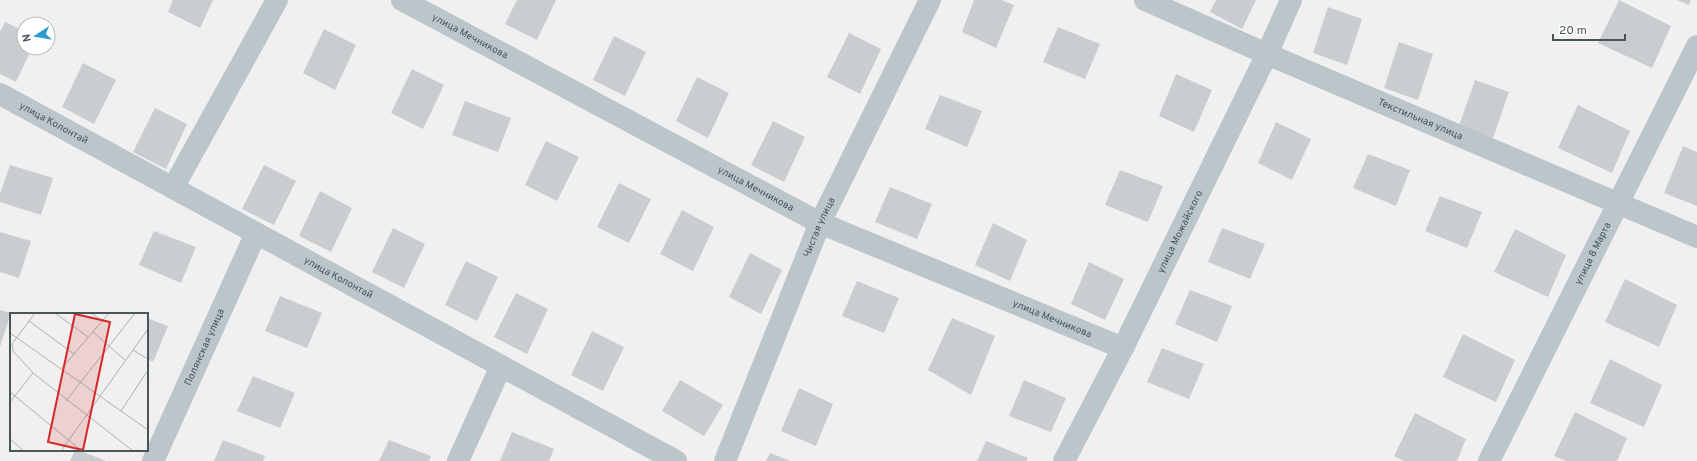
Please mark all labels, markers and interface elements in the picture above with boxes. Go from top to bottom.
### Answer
street label: улица Мечникова [430,11,510,62]
north arrow [16,16,56,56]
scale bar [1553,16,1625,42]
text: 20 m [1559,23,1587,39]
text: N [20,33,35,43]
street label: Текстильная улица [1376,95,1465,143]
street label: улица Колонтай [17,99,91,147]
street label: улица Мечникова [715,163,796,214]
street label: улица Можайского [1154,188,1206,275]
street label: Чистая улица [800,195,838,259]
street label: улица 8 Марта [1572,220,1614,287]
street label: улица Колонтай [302,254,375,302]
street label: улица Мечникова [1011,297,1094,341]
street label: Полянская улица [181,307,227,388]
inset map [10,313,148,451]

